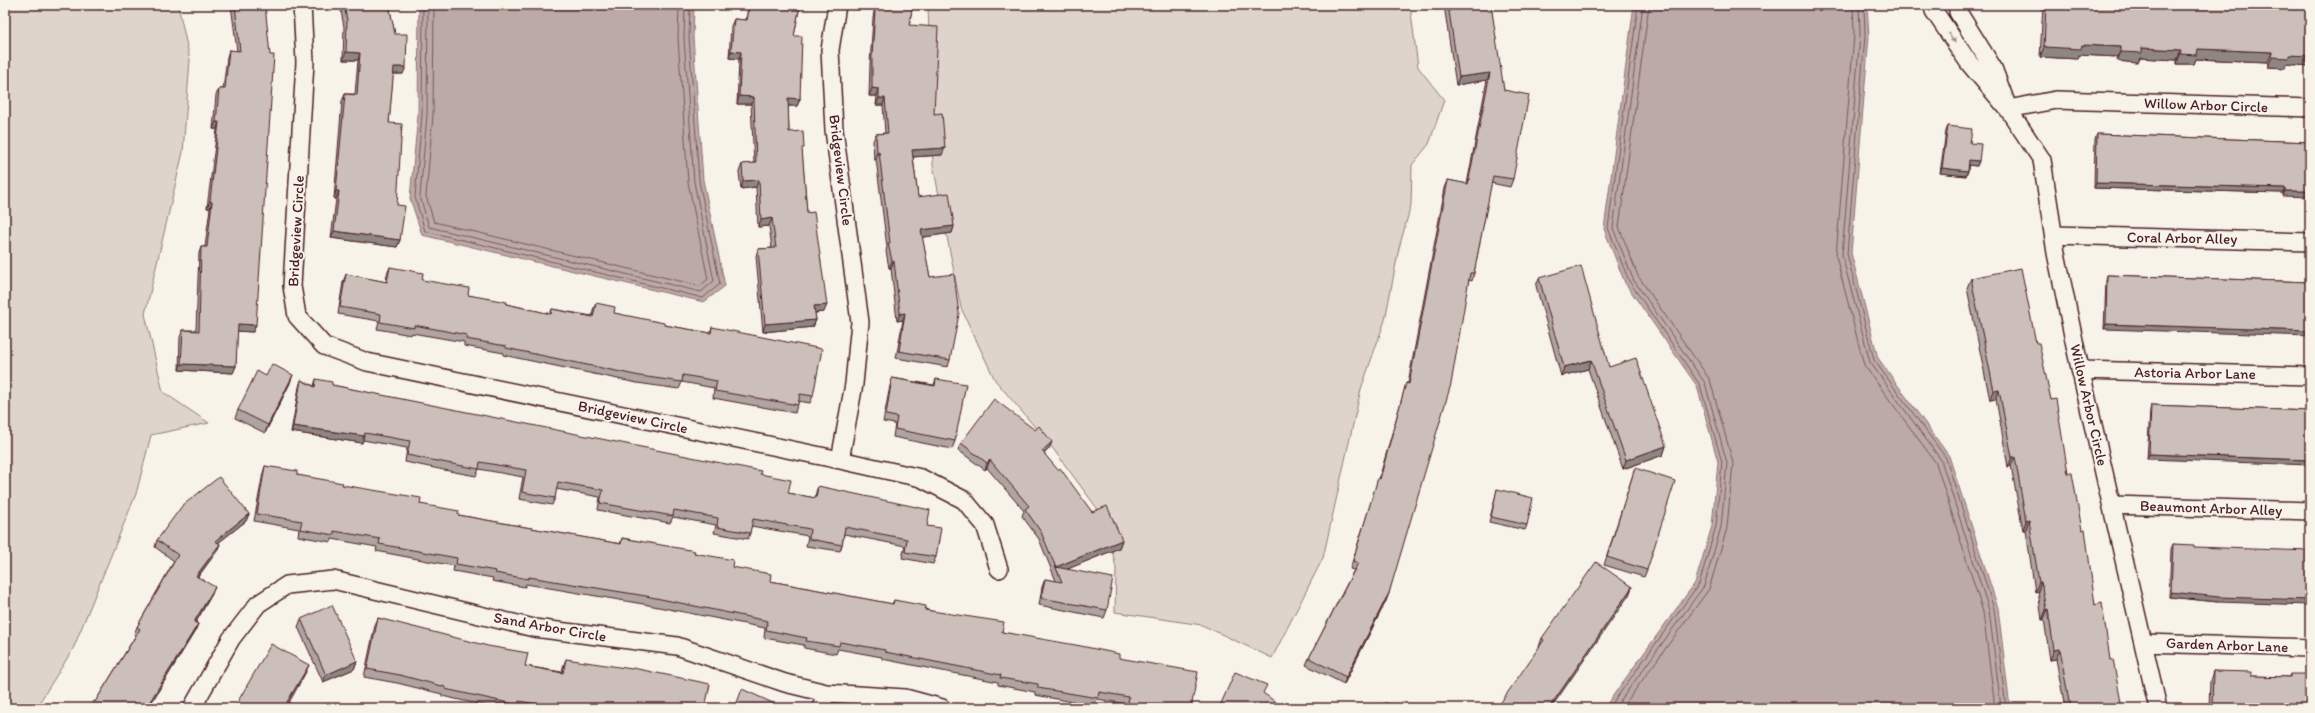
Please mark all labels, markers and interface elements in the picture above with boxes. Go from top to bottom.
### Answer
one-way arrow [1948,33,1956,44]
street label: Willow Arbor Circle [2144,94,2268,116]
street label: Bridgeview Circle [825,113,857,227]
street label: Bridgeview Circle [284,175,308,287]
street label: Coral Arbor Alley [2127,228,2237,248]
street label: Willow Arbor Circle [2066,342,2112,468]
street label: Astoria Arbor Lane [2134,363,2256,383]
street label: Bridgeview Circle [576,397,690,437]
street label: Beaumont Arbor Alley [2139,497,2283,519]
street label: Sand Arbor Circle [492,608,608,646]
street label: Garden Arbor Lane [2165,634,2289,656]

